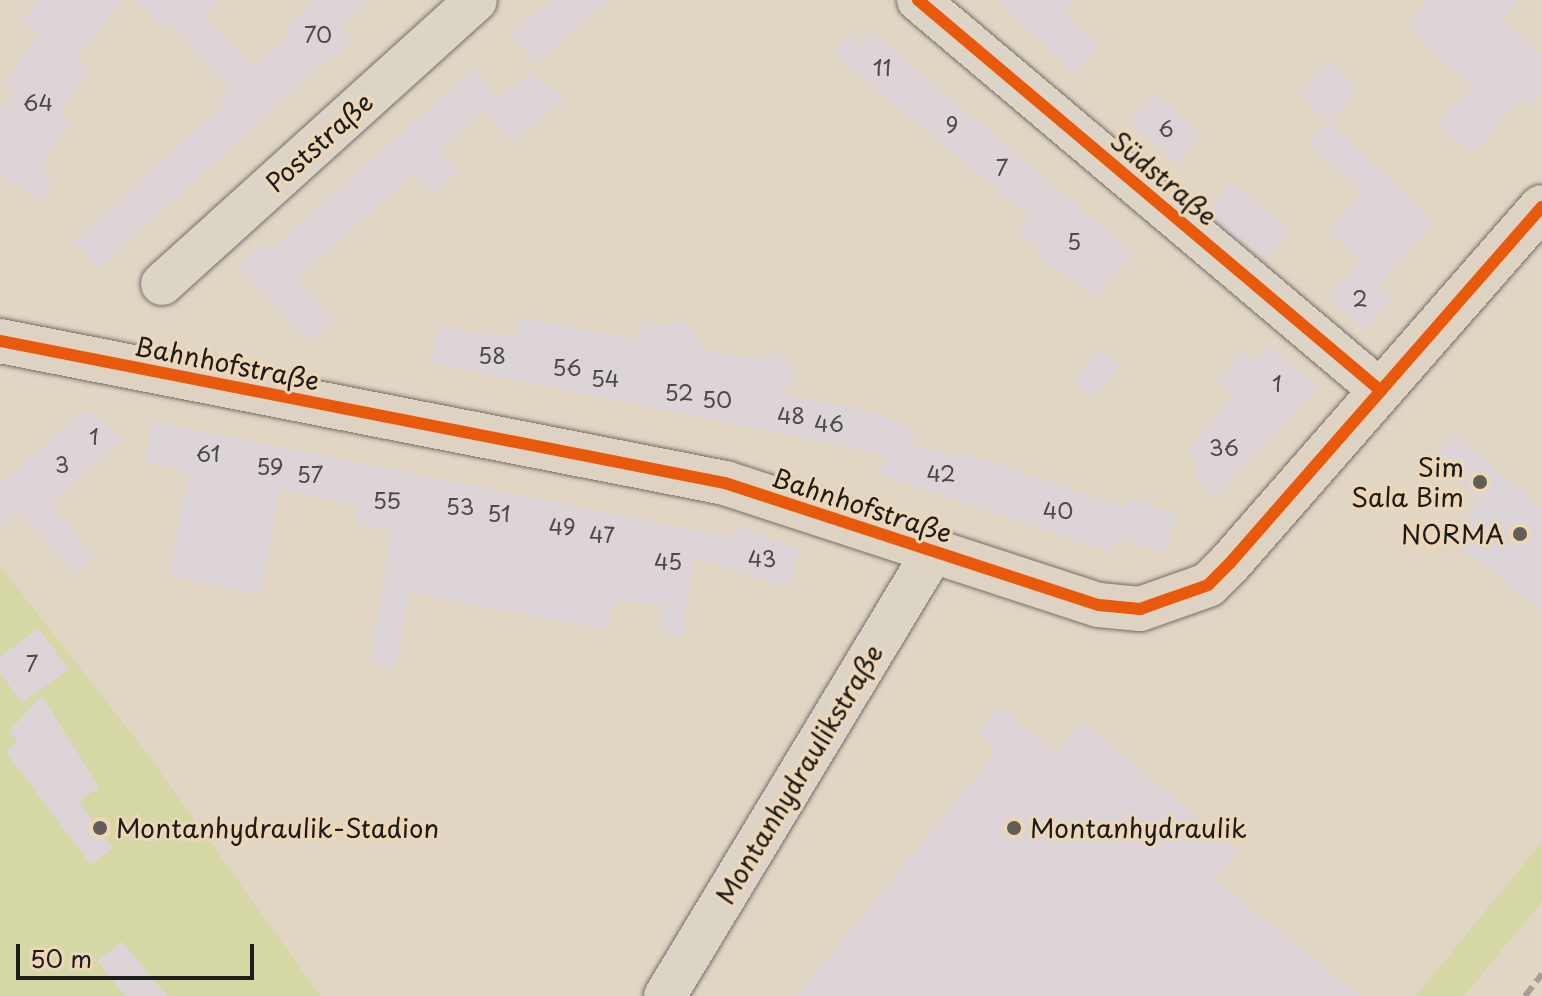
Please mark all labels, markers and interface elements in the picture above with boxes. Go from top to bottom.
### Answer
house number: 70 [304,21,332,47]
house number: 11 [873,54,891,80]
street label: Poststraße [259,86,379,198]
house number: 64 [23,89,53,115]
house number: 9 [946,111,958,137]
house number: 6 [1158,115,1174,141]
street label: Südstraße [1104,125,1224,231]
house number: 7 [996,154,1008,180]
house number: 5 [1067,228,1081,254]
house number: 2 [1352,285,1368,311]
street label: Bahnhofstraße [132,330,322,396]
house number: 58 [478,342,506,368]
house number: 56 [552,354,582,380]
house number: 54 [591,365,619,391]
house number: 1 [1272,370,1282,396]
house number: 52 [664,379,694,405]
house number: 50 [702,386,732,412]
house number: 48 [777,402,805,428]
house number: 46 [814,410,844,436]
house number: 1 [89,423,99,449]
house number: 36 [1209,434,1239,460]
house number: 61 [196,440,220,466]
house number: 3 [55,451,69,477]
place label: Sim Sala Bim [1351,451,1464,512]
house number: 59 [256,453,284,479]
house number: 42 [926,460,956,486]
house number: 57 [297,461,323,487]
street label: Bahnhofstraße [768,461,956,549]
marker: Sim Sala Bim [1471,473,1489,491]
house number: 55 [373,487,401,513]
house number: 53 [446,493,474,519]
house number: 40 [1043,497,1073,523]
house number: 51 [487,500,511,526]
house number: 49 [548,513,576,539]
place label: NORMA [1401,518,1504,550]
house number: 47 [589,521,615,547]
marker: NORMA [1511,525,1529,543]
house number: 43 [748,545,776,571]
house number: 45 [654,548,682,574]
street label: Montanhydraulikstraße [709,639,889,909]
house number: 7 [26,650,38,676]
place label: Montanhydraulik-Stadion [116,812,439,844]
place label: Montanhydraulik [1030,812,1247,844]
marker: Montanhydraulik-Stadion [91,819,109,837]
marker: Montanhydraulik [1005,819,1023,837]
scale bar [20,928,258,978]
text: 50 m [30,940,92,976]

